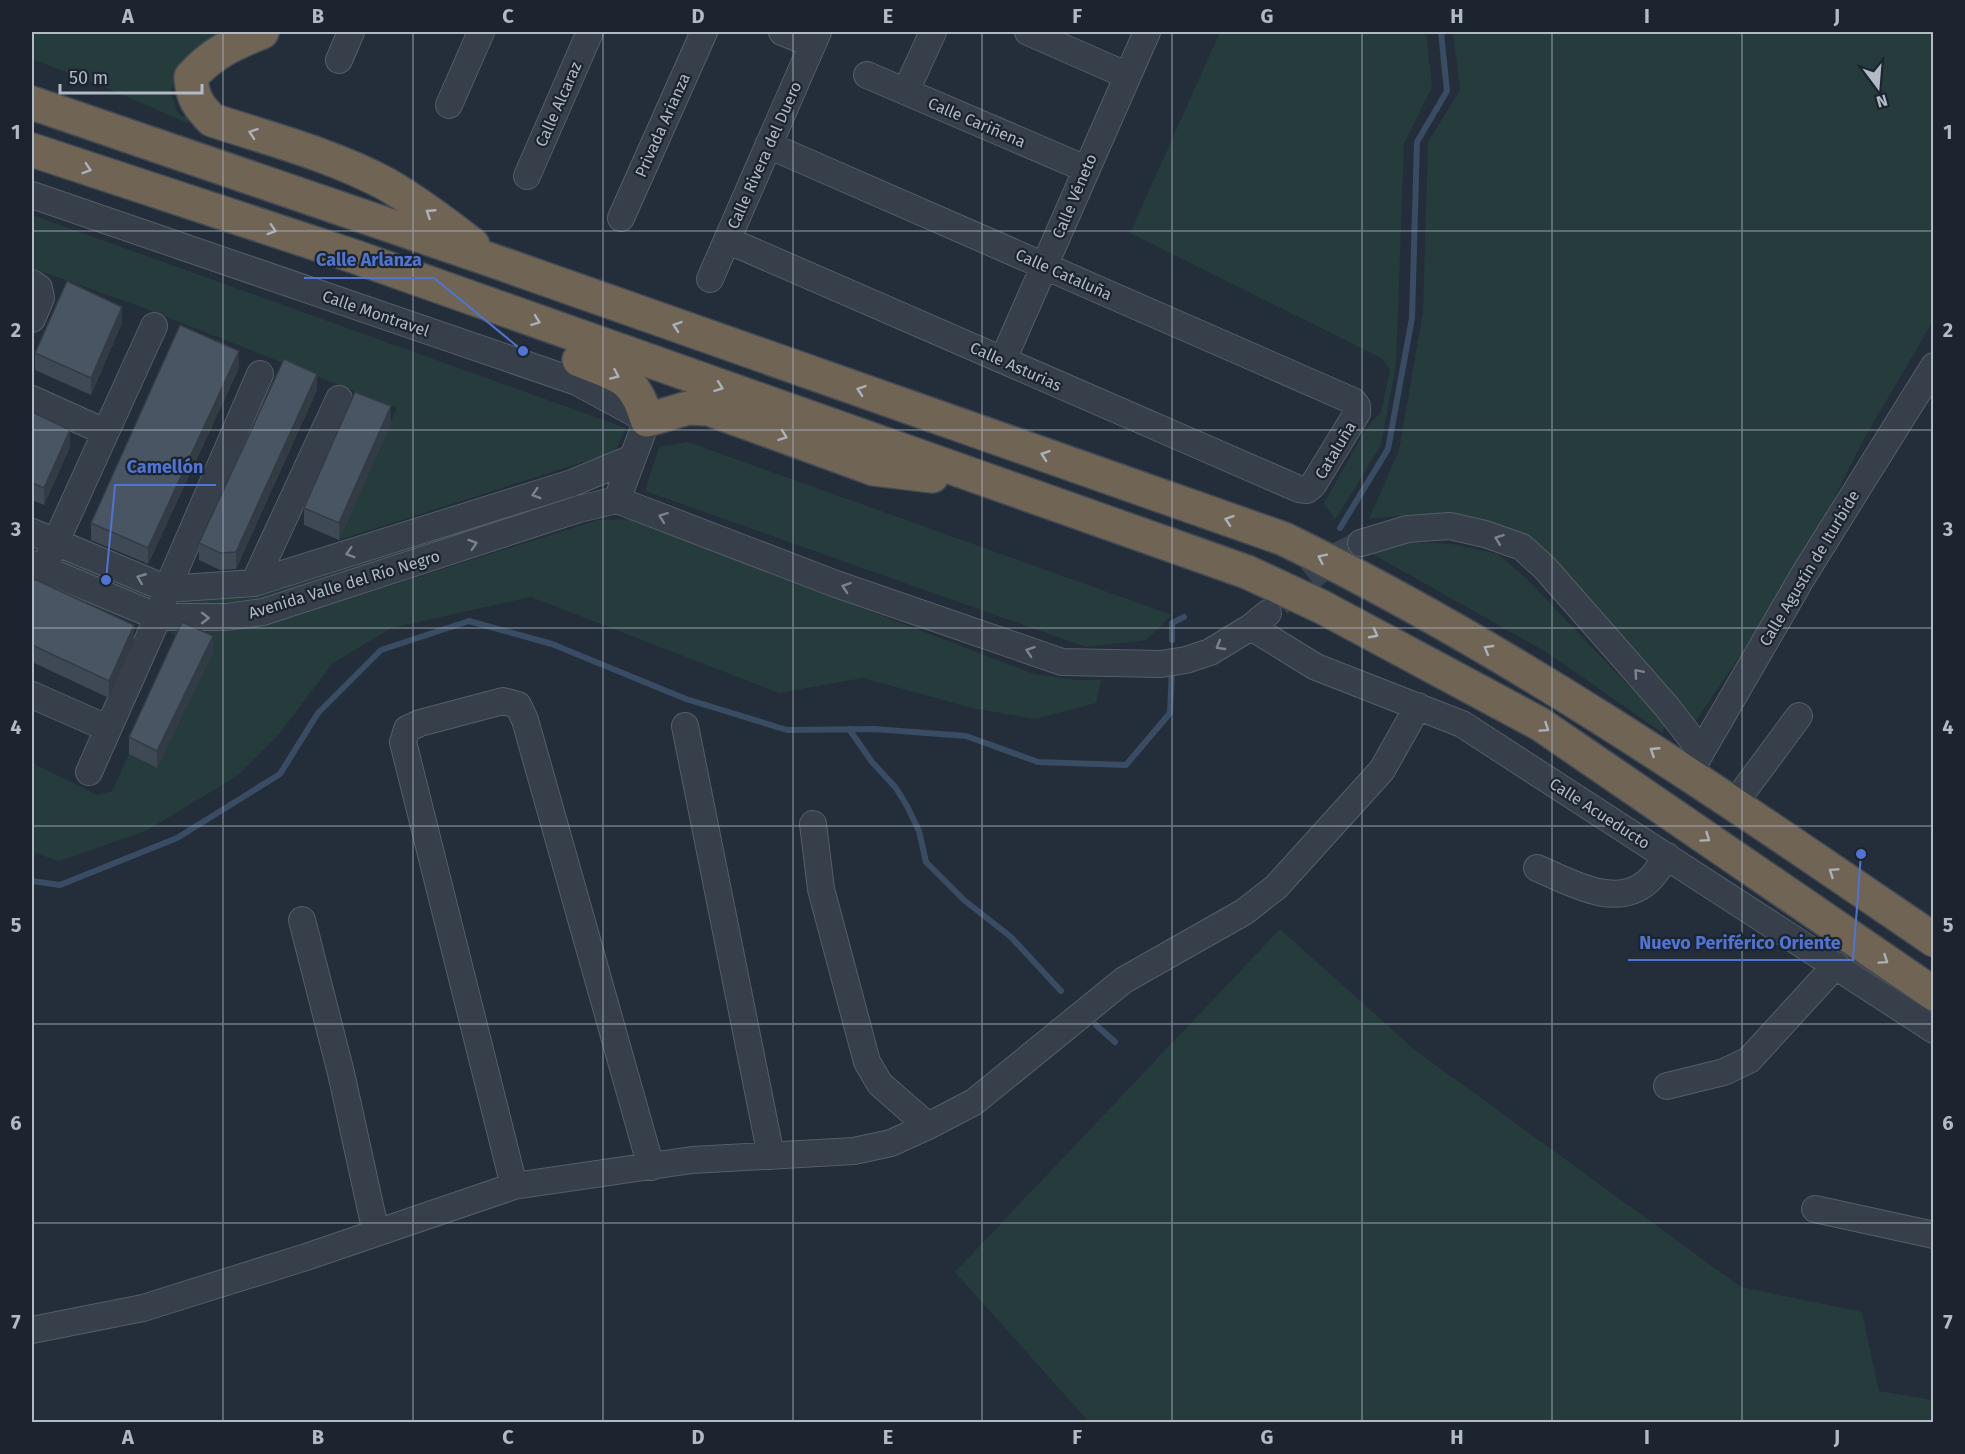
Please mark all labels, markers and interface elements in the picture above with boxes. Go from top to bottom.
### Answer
text: A [121,4,135,28]
text: B [312,4,324,28]
text: C [502,4,514,28]
text: D [691,4,705,28]
text: E [883,4,893,28]
text: F [1072,4,1082,28]
text: G [1261,4,1273,28]
text: H [1450,4,1464,28]
text: I [1644,4,1650,28]
text: J [1833,4,1840,28]
scale bar [60,57,202,95]
north arrow [1848,57,1908,117]
street label: Calle Alcaraz [531,59,586,150]
text: 50 m [69,67,108,89]
street label: Privada Arianza [631,70,694,180]
street label: Calle Rivera del Duero [723,78,806,232]
text: N [1874,90,1890,112]
street label: Calle Cariñena [925,93,1028,152]
text: 1 [11,120,21,144]
text: 1 [1943,120,1953,144]
one-way arrow [249,128,259,141]
street label: Calle Véneto [1048,151,1101,241]
one-way arrow [81,161,92,174]
one-way arrow [426,209,437,220]
one-way arrow [266,223,277,235]
callout: Calle Arlanza [304,242,434,278]
street label: Calle Cataluña [1013,245,1115,304]
text: Calle Arlanza [316,249,422,271]
street label: Calle Montravel [320,286,432,341]
one-way arrow [530,314,541,327]
text: 2 [11,318,21,342]
text: 2 [1943,318,1953,342]
one-way arrow [672,320,683,333]
street label: Calle Asturias [967,338,1064,395]
one-way arrow [608,367,619,379]
one-way arrow [714,379,724,392]
one-way arrow [856,385,867,398]
street label: Cataluña [1311,418,1360,482]
one-way arrow [777,428,788,441]
callout: Camellón [115,449,216,485]
one-way arrow [1040,450,1051,463]
text: Camellón [127,456,203,478]
one-way arrow [531,487,542,499]
street label: Calle Agustín de Iturbide [1755,487,1864,650]
one-way arrow [659,512,669,525]
one-way arrow [1224,514,1235,527]
text: 3 [10,517,21,541]
text: 3 [1942,517,1953,541]
one-way arrow [1495,534,1506,546]
one-way arrow [467,539,478,551]
street label: Avenida Valle del Río Negro [246,546,442,623]
one-way arrow [345,546,356,558]
one-way arrow [1317,553,1328,565]
one-way arrow [136,573,147,585]
one-way arrow [841,582,851,595]
one-way arrow [201,612,210,624]
one-way arrow [1368,627,1378,638]
one-way arrow [1216,639,1226,651]
one-way arrow [1484,645,1494,656]
one-way arrow [1025,646,1036,658]
one-way arrow [1634,669,1645,680]
text: 4 [10,715,22,739]
text: 4 [1942,715,1954,739]
one-way arrow [1539,720,1549,732]
one-way arrow [1650,746,1660,758]
street label: Calle Acueducto [1546,774,1653,853]
one-way arrow [1699,831,1710,842]
one-way arrow [1829,868,1840,879]
text: 5 [11,913,22,937]
text: 5 [1943,913,1954,937]
callout: Nuevo Periférico Oriente [1628,924,1853,960]
text: Nuevo Periférico Oriente [1639,932,1841,954]
one-way arrow [1877,953,1888,964]
text: 6 [10,1111,22,1135]
text: 6 [1942,1111,1954,1135]
text: 7 [11,1310,21,1334]
text: 7 [1943,1310,1953,1334]
text: A [121,1425,135,1449]
text: B [312,1425,324,1449]
text: C [502,1425,514,1449]
text: D [691,1425,705,1449]
text: E [883,1425,893,1449]
text: F [1072,1425,1082,1449]
text: G [1261,1425,1273,1449]
text: H [1450,1425,1464,1449]
text: I [1644,1425,1650,1449]
text: J [1833,1425,1840,1449]

